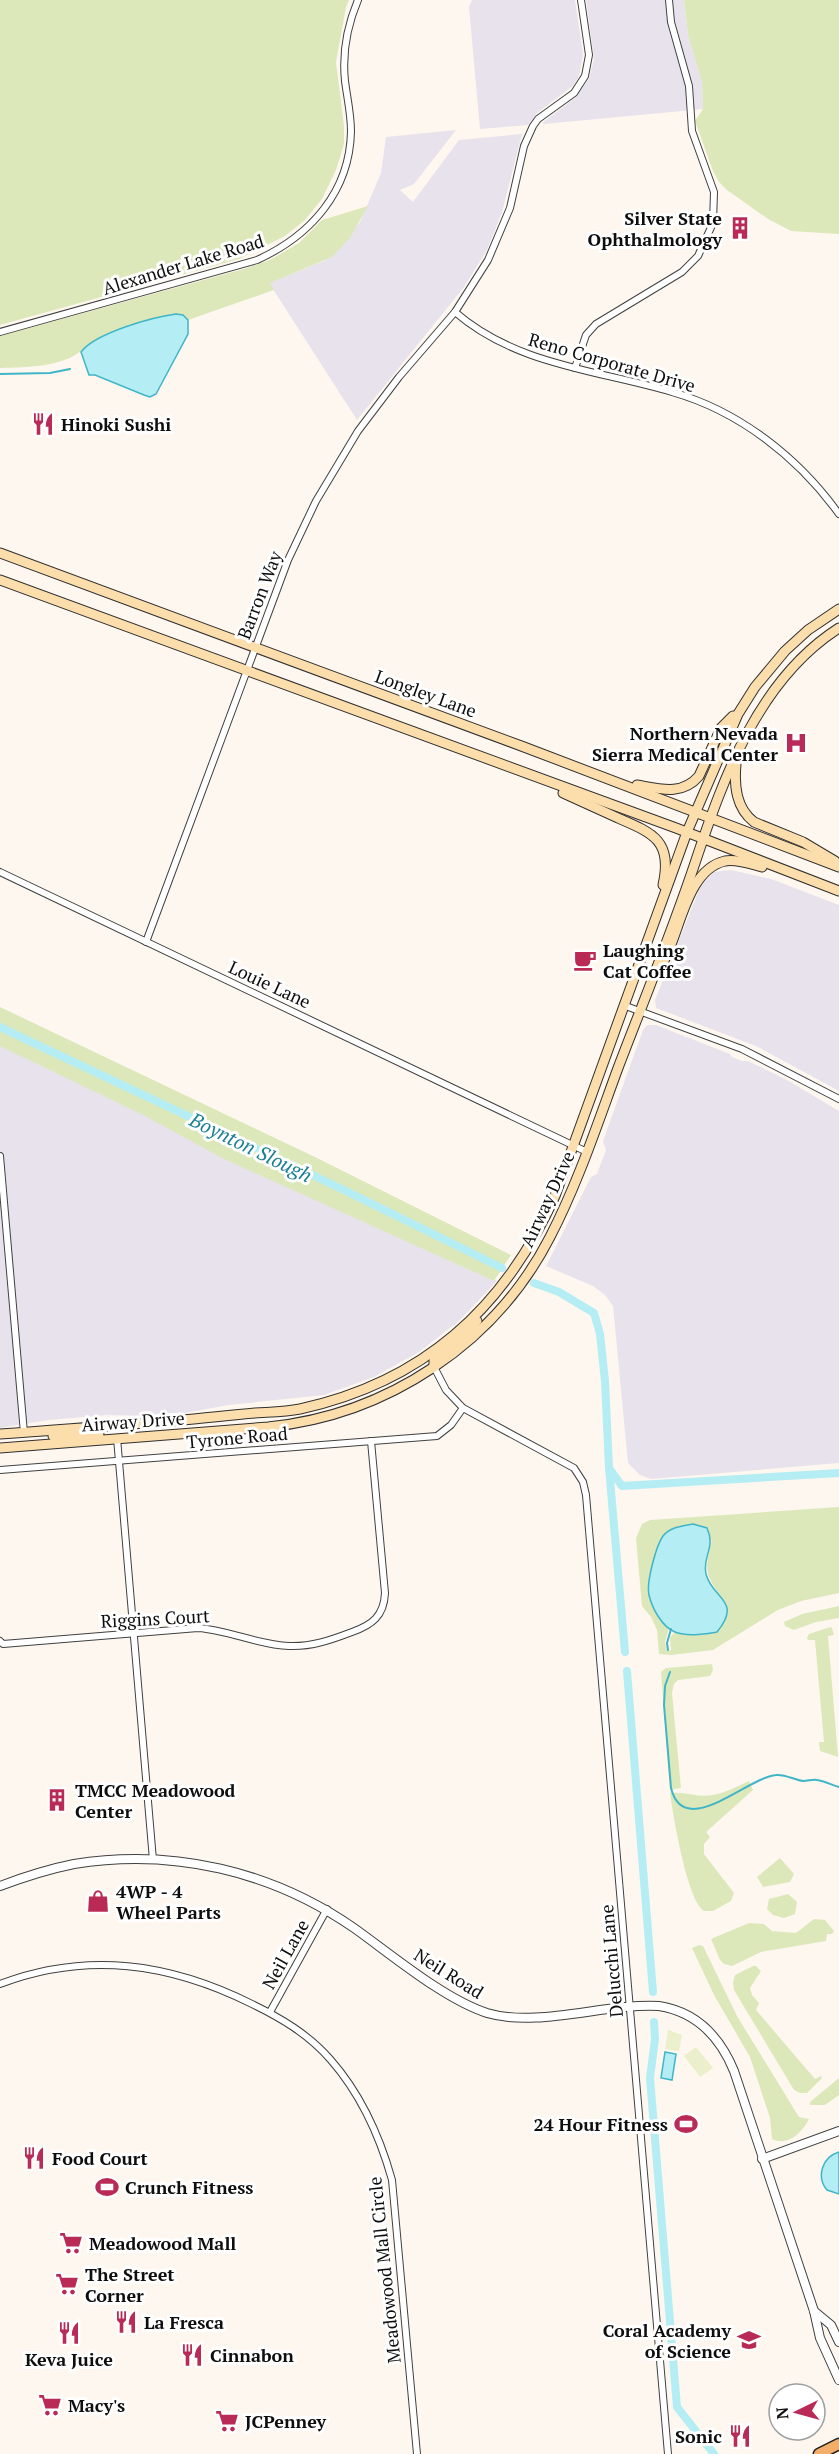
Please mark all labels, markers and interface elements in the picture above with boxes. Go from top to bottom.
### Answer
place label: Silver State Ophthalmology [588,206,722,251]
building icon: Silver State Ophthalmology [727,215,753,241]
street label: Alexander Lake Road [99,228,267,300]
street label: Reno Corporate Drive [526,327,698,397]
restaurant icon: Hinoki Sushi [30,411,56,437]
place label: Hinoki Sushi [61,412,171,436]
street label: Barron Way [231,547,287,643]
street label: Longley Lane [372,664,480,722]
place label: Northern Nevada Sierra Medical Center [592,721,778,766]
hospital icon: Northern Nevada Sierra Medical Center [783,730,809,756]
place label: Laughing Cat Coffee [603,938,692,983]
cafe icon: Laughing Cat Coffee [572,947,598,973]
street label: Louie Lane [225,955,315,1013]
water label: Boynton Slough [184,1105,317,1188]
street label: Airway Drive [514,1147,580,1251]
street label: Airway Drive [81,1405,185,1437]
street label: Tyrone Road [185,1421,289,1453]
street label: Riggins Court [100,1603,210,1633]
place label: TMCC Meadowood Center [75,1778,236,1823]
building icon: TMCC Meadowood Center [44,1787,70,1813]
place label: 4WP - 4 Wheel Parts [116,1879,221,1924]
shop icon: 4WP - 4 Wheel Parts [85,1888,111,1914]
street label: Delucchi Lane [594,1904,628,2018]
street label: Neil Lane [256,1915,314,1993]
street label: Neil Road [410,1942,488,2004]
sports icon: 24 Hour Fitness [673,2111,699,2137]
place label: 24 Hour Fitness [533,2112,668,2136]
restaurant icon: Food Court [21,2145,47,2171]
place label: Food Court [52,2146,148,2170]
sports icon: Crunch Fitness [94,2174,120,2200]
place label: Crunch Fitness [125,2175,253,2199]
street label: Meadowood Mall Circle [362,2176,406,2364]
supermarket icon: Meadowood Mall [58,2230,84,2256]
place label: Meadowood Mall [89,2231,236,2255]
place label: The Street Corner [85,2262,175,2307]
supermarket icon: The Street Corner [54,2271,80,2297]
restaurant icon: La Fresca [113,2309,139,2335]
place label: La Fresca [144,2310,224,2334]
place label: Coral Academy of Science [603,2318,731,2363]
restaurant icon: Keva Juice [56,2320,82,2346]
school or university icon: Coral Academy of Science [736,2327,762,2353]
restaurant icon: Cinnabon [179,2342,205,2368]
place label: Cinnabon [210,2343,294,2367]
place label: Keva Juice [25,2347,113,2371]
north arrow [767,2382,827,2442]
supermarket icon: Macy's [37,2392,63,2418]
place label: Macy's [68,2393,125,2417]
text: N [771,2406,794,2420]
supermarket icon: JCPenney [214,2408,240,2434]
place label: JCPenney [245,2409,326,2433]
restaurant icon: Sonic [727,2423,753,2449]
place label: Sonic [675,2424,722,2448]

